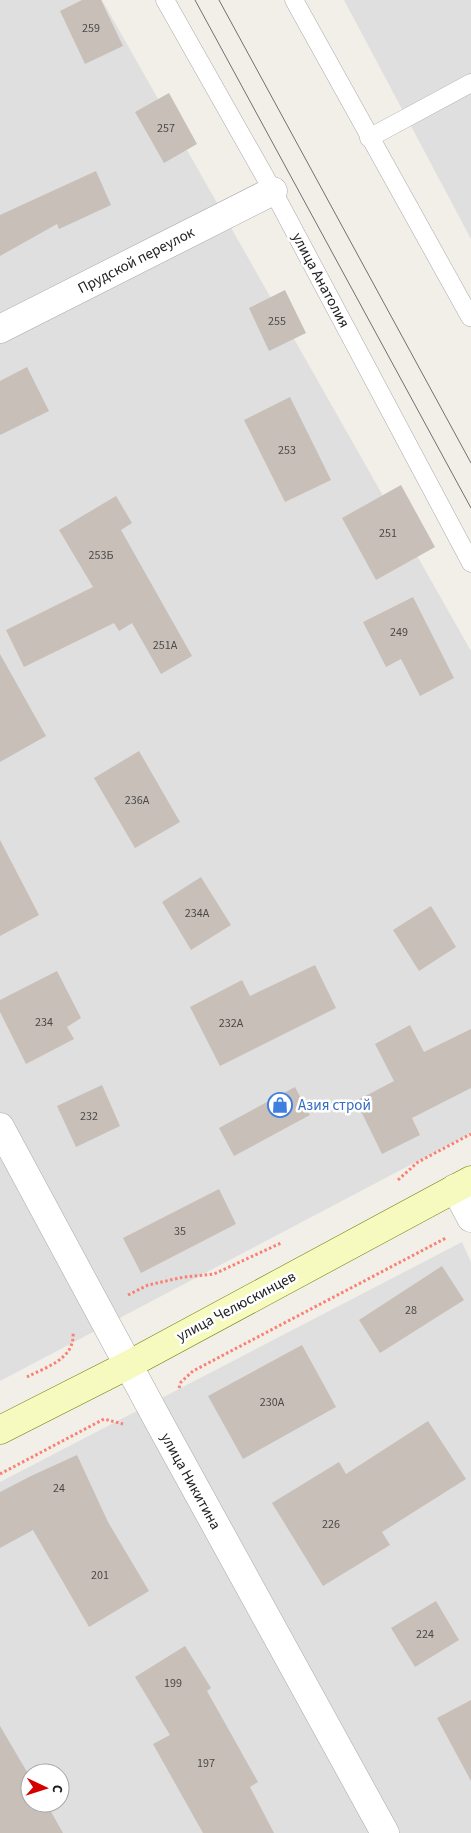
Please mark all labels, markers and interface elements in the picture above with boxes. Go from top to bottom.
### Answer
house number: 259 [82,20,100,37]
house number: 257 [157,120,175,137]
street label: Прудской переулок [74,222,199,299]
street label: улица Анатолия [287,229,355,332]
house number: 255 [268,313,286,330]
house number: 253 [278,442,296,459]
house number: 251 [379,525,397,542]
house number: 253Б [89,547,113,564]
house number: 249 [390,624,408,641]
house number: 251А [153,637,178,654]
house number: 236А [125,792,150,809]
house number: 234А [185,905,210,922]
house number: 234 [35,1014,53,1031]
house number: 232А [219,1015,244,1032]
shop icon: Азия строй [267,1092,293,1118]
place label: Азия строй [298,1095,371,1116]
house number: 232 [80,1108,98,1125]
house number: 35 [174,1223,186,1240]
street label: улица Челюскинцев [173,1266,300,1347]
house number: 28 [405,1302,417,1319]
house number: 230А [260,1394,285,1411]
street label: улица Никитина [155,1429,226,1533]
house number: 24 [53,1480,65,1497]
house number: 226 [322,1516,340,1533]
house number: 201 [91,1567,109,1584]
house number: 224 [416,1626,434,1643]
house number: 199 [164,1675,182,1692]
house number: 197 [197,1755,215,1772]
north arrow [20,1763,70,1813]
text: С [47,1784,67,1794]

